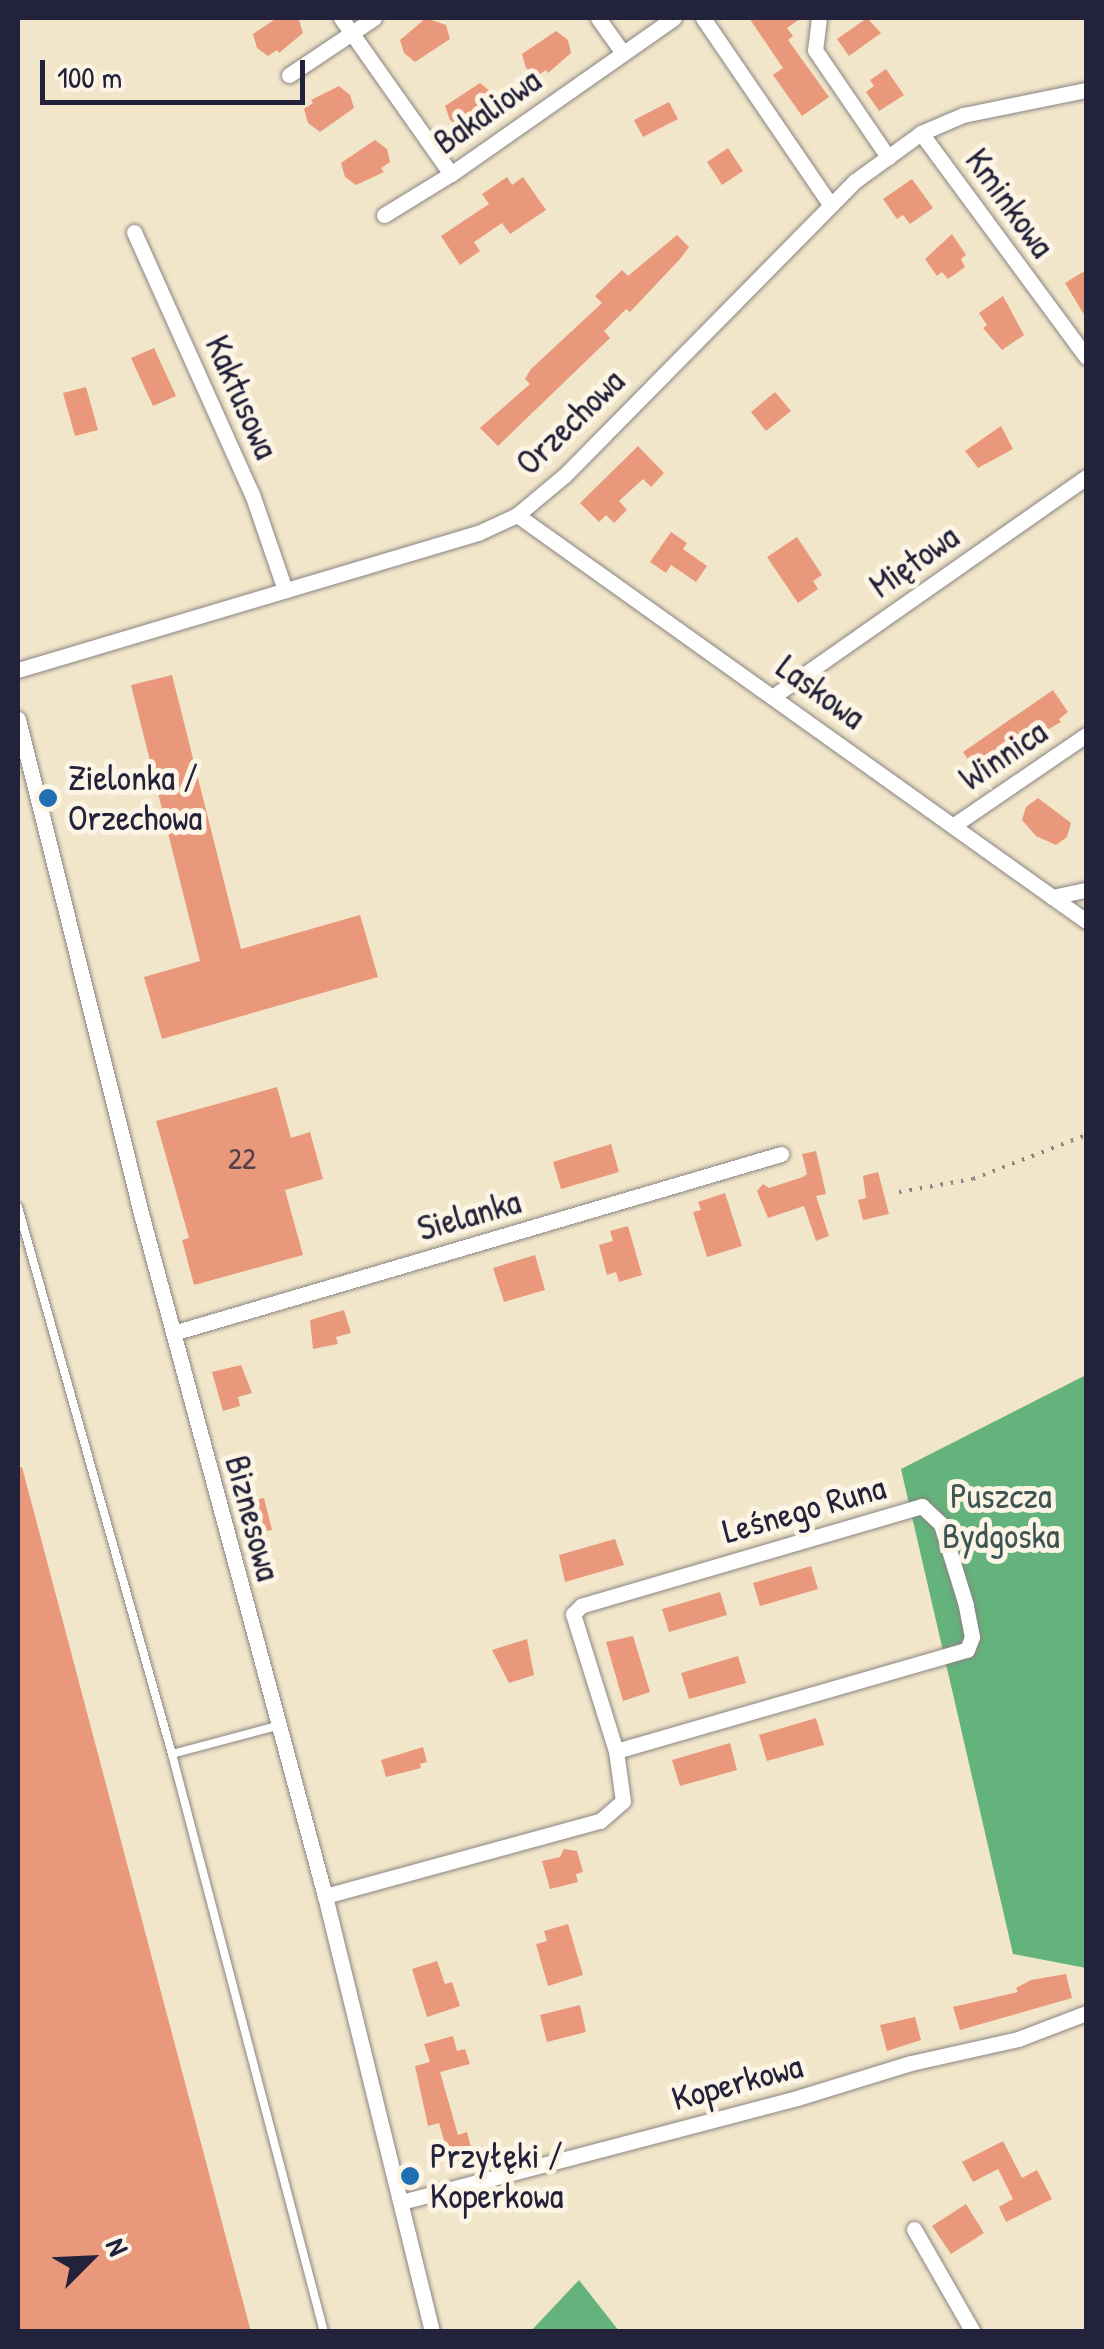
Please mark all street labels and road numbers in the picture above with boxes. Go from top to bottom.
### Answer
street label: Bakaliowa [425,59,549,163]
street label: Kminkowa [956,140,1064,266]
street label: Kaktusowa [196,329,288,465]
street label: Orzechowa [507,360,633,484]
street label: Miętowa [862,516,966,606]
street label: Laskowa [769,646,873,738]
street label: Winnica [951,711,1055,799]
street label: Sielanka [413,1180,525,1250]
street label: Biznesowa [216,1451,290,1585]
street label: Leśnego Runa [718,1466,890,1552]
street label: Koperkowa [667,2044,807,2120]

